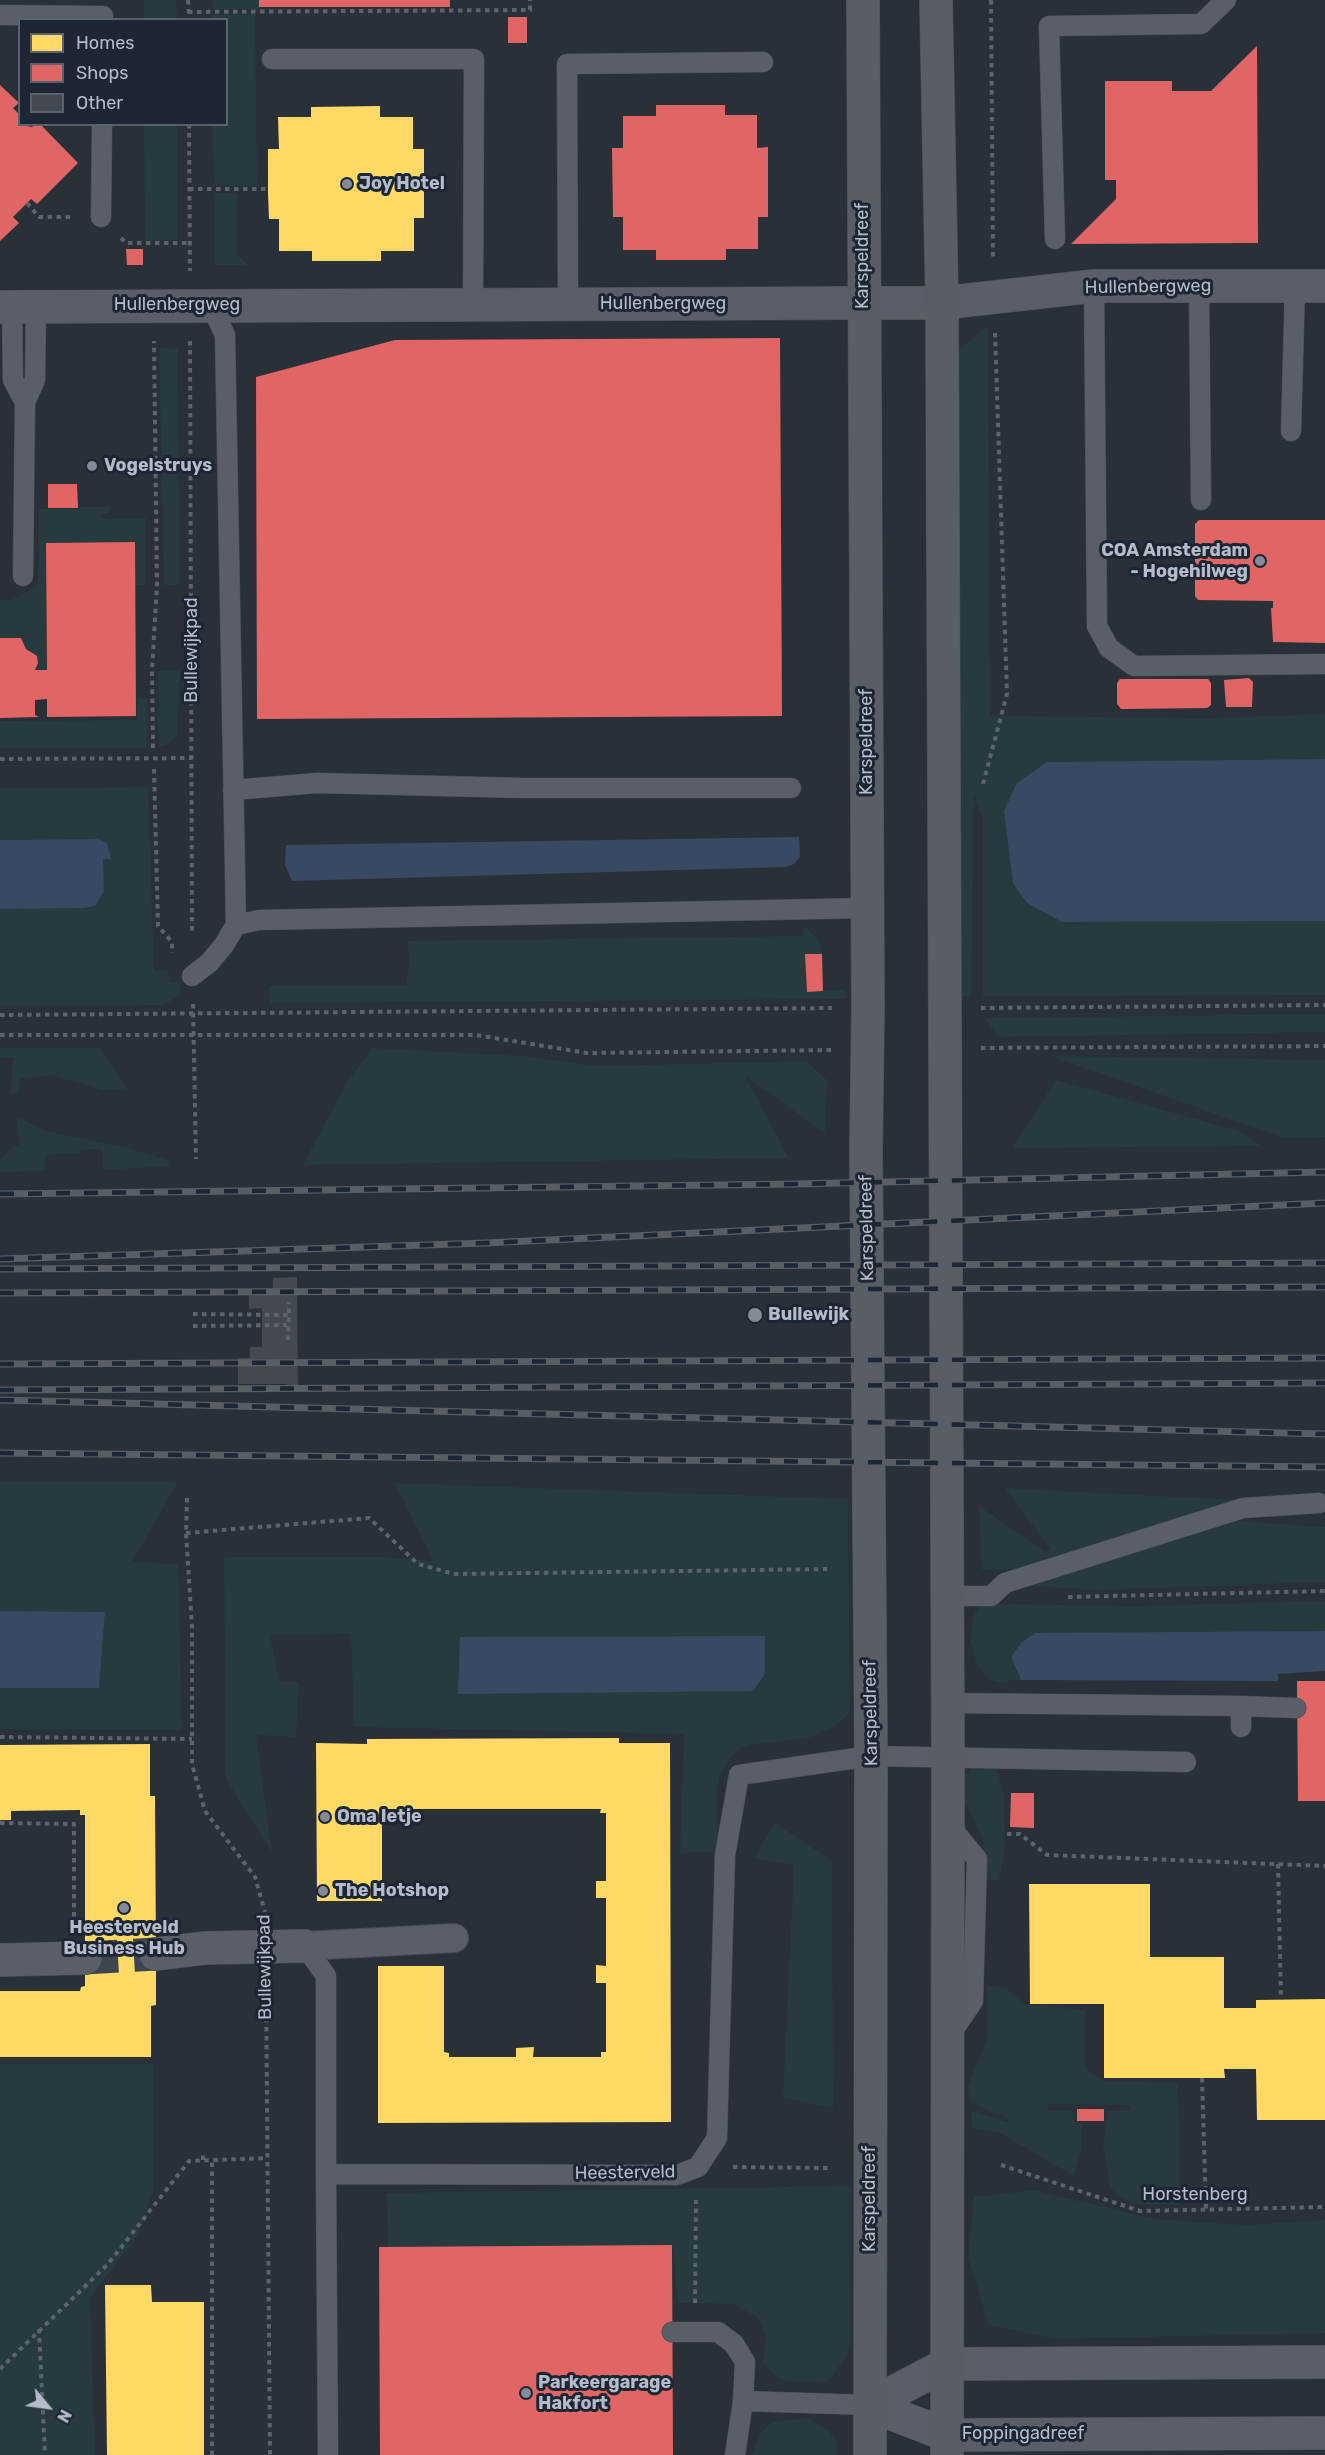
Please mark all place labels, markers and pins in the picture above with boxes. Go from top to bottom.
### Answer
place label: Joy Hotel [359,173,445,195]
marker: Joy Hotel [340,177,354,191]
place label: Vogelstruys [104,455,212,477]
marker: Vogelstruys [85,459,99,473]
place label: COA Amsterdam - Hogehilweg [1101,540,1248,582]
marker: COA Amsterdam - Hogehilweg [1253,554,1267,568]
place label: Bullewijk [768,1304,849,1326]
marker: Bullewijk [746,1306,764,1324]
place label: Oma Ietje [337,1806,422,1828]
marker: Oma Ietje [318,1810,332,1824]
place label: The Hotshop [335,1880,449,1902]
marker: The Hotshop [316,1884,330,1898]
marker: Heesterveld Business Hub [117,1901,131,1915]
place label: Heesterveld Business Hub [63,1917,185,1960]
place label: Parkeergarage Hakfort [538,2372,671,2414]
marker: Parkeergarage Hakfort [519,2386,533,2400]

